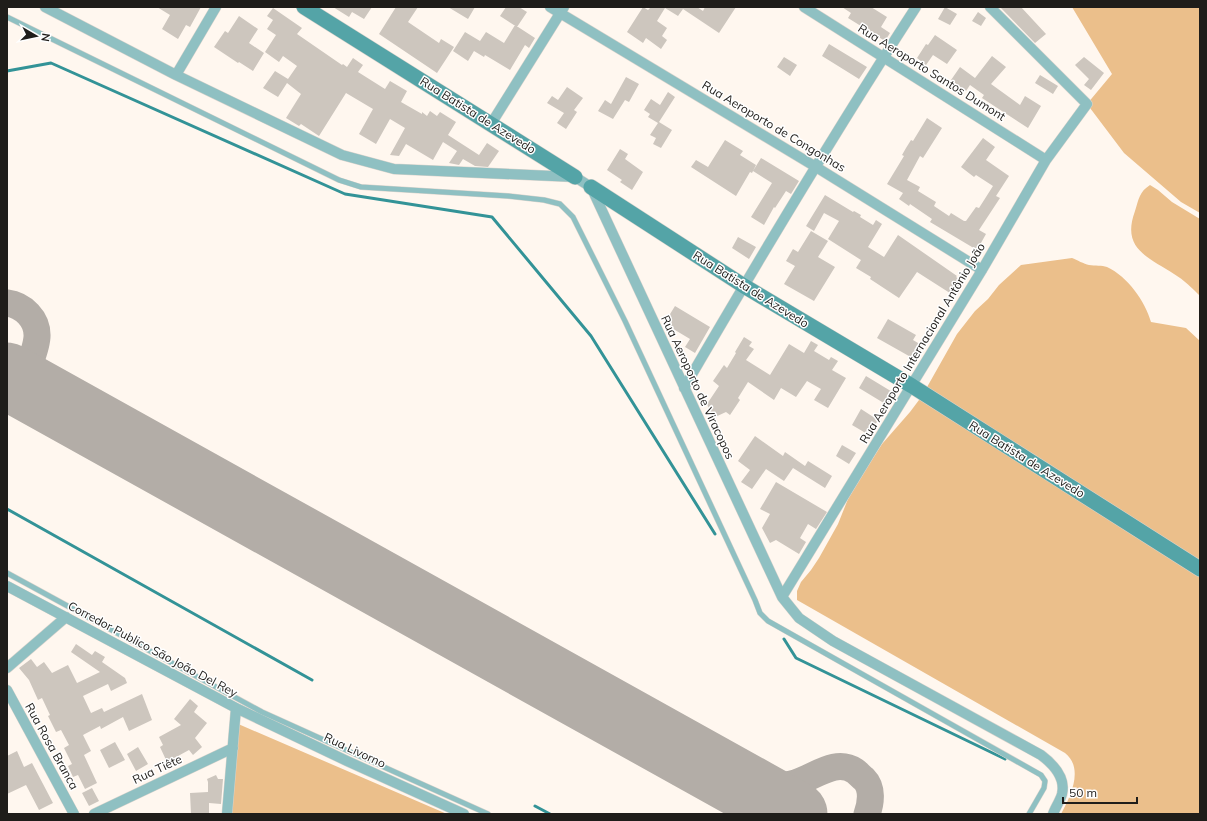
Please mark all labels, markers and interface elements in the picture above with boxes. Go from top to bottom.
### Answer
north arrow [16,16,56,56]
street label: Rua Aeroporto Santos Dumont [855,20,1009,124]
text: N [38,32,53,43]
street label: Rua Batista de Azevedo [417,73,539,157]
street label: Rua Aeroporto de Congonhas [700,77,848,175]
street label: Rua Aeroporto Internacional Antônio João [856,240,988,446]
street label: Rua Batista de Azevedo [690,247,812,331]
street label: Rua Aeroporto de Viracopos [658,313,738,461]
street label: Rua Batista de Azevedo [966,417,1088,501]
street label: Corredor Publico São João Del Rey [66,598,241,700]
street label: Rua Rosa Branca [22,700,82,792]
street label: Rua Livorno [322,729,388,771]
street label: Rua Tiête [130,751,184,787]
scale bar [1063,779,1137,805]
text: 50 m [1069,785,1097,800]

